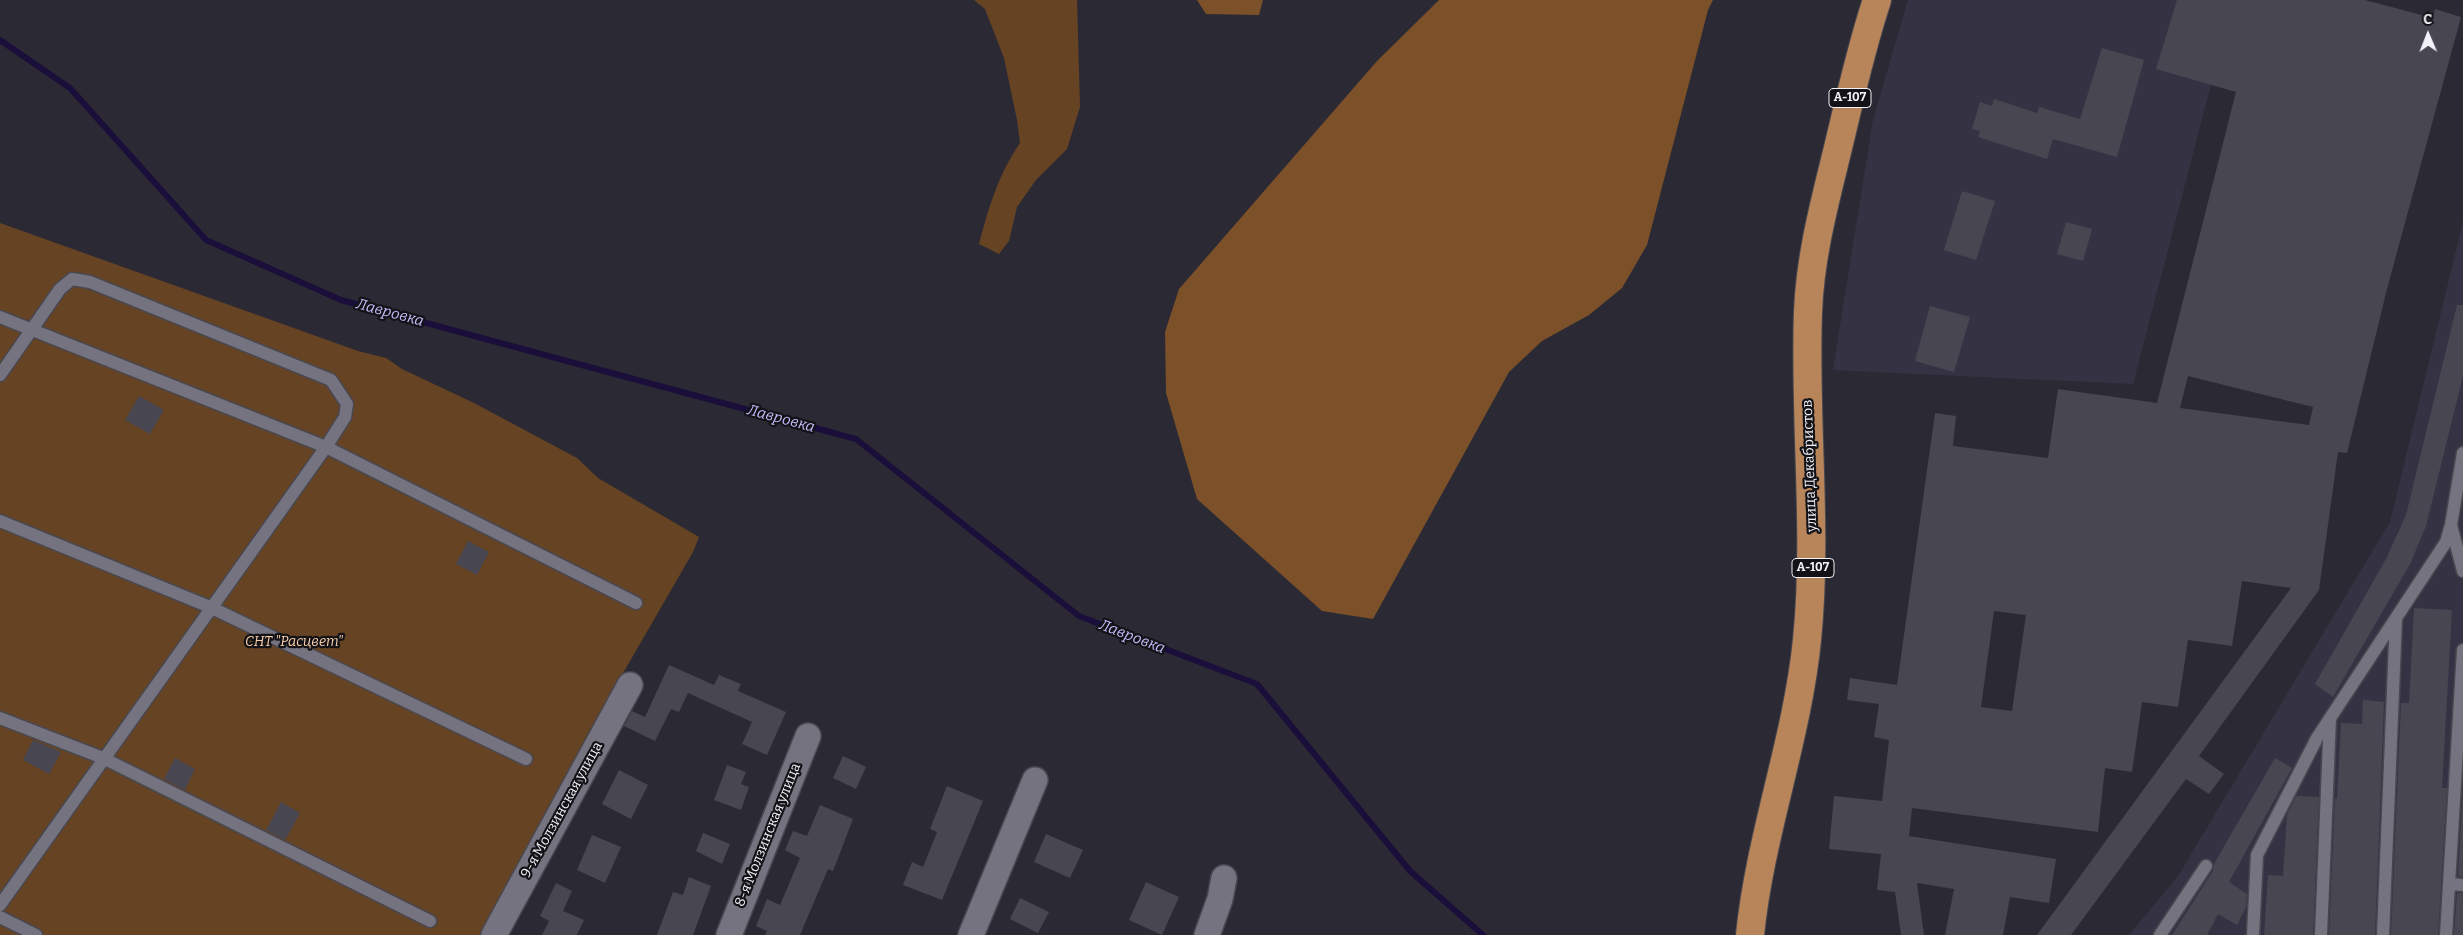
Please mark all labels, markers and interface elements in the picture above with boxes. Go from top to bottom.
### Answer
north arrow [2403,10,2453,60]
text: С [2423,11,2432,28]
road number: А-107 [1829,89,1871,108]
water label: Лавровка [354,295,426,331]
street label: улица Декабристов [1799,400,1821,532]
water label: Лавровка [745,401,817,437]
road number: А-107 [1792,558,1834,578]
water label: Лавровка [1096,616,1168,658]
park label: СНТ "Расцвет" [245,634,343,650]
street label: 9-я Молзинская улица [518,739,606,881]
street label: 8-я Молзинская улица [732,761,804,909]

